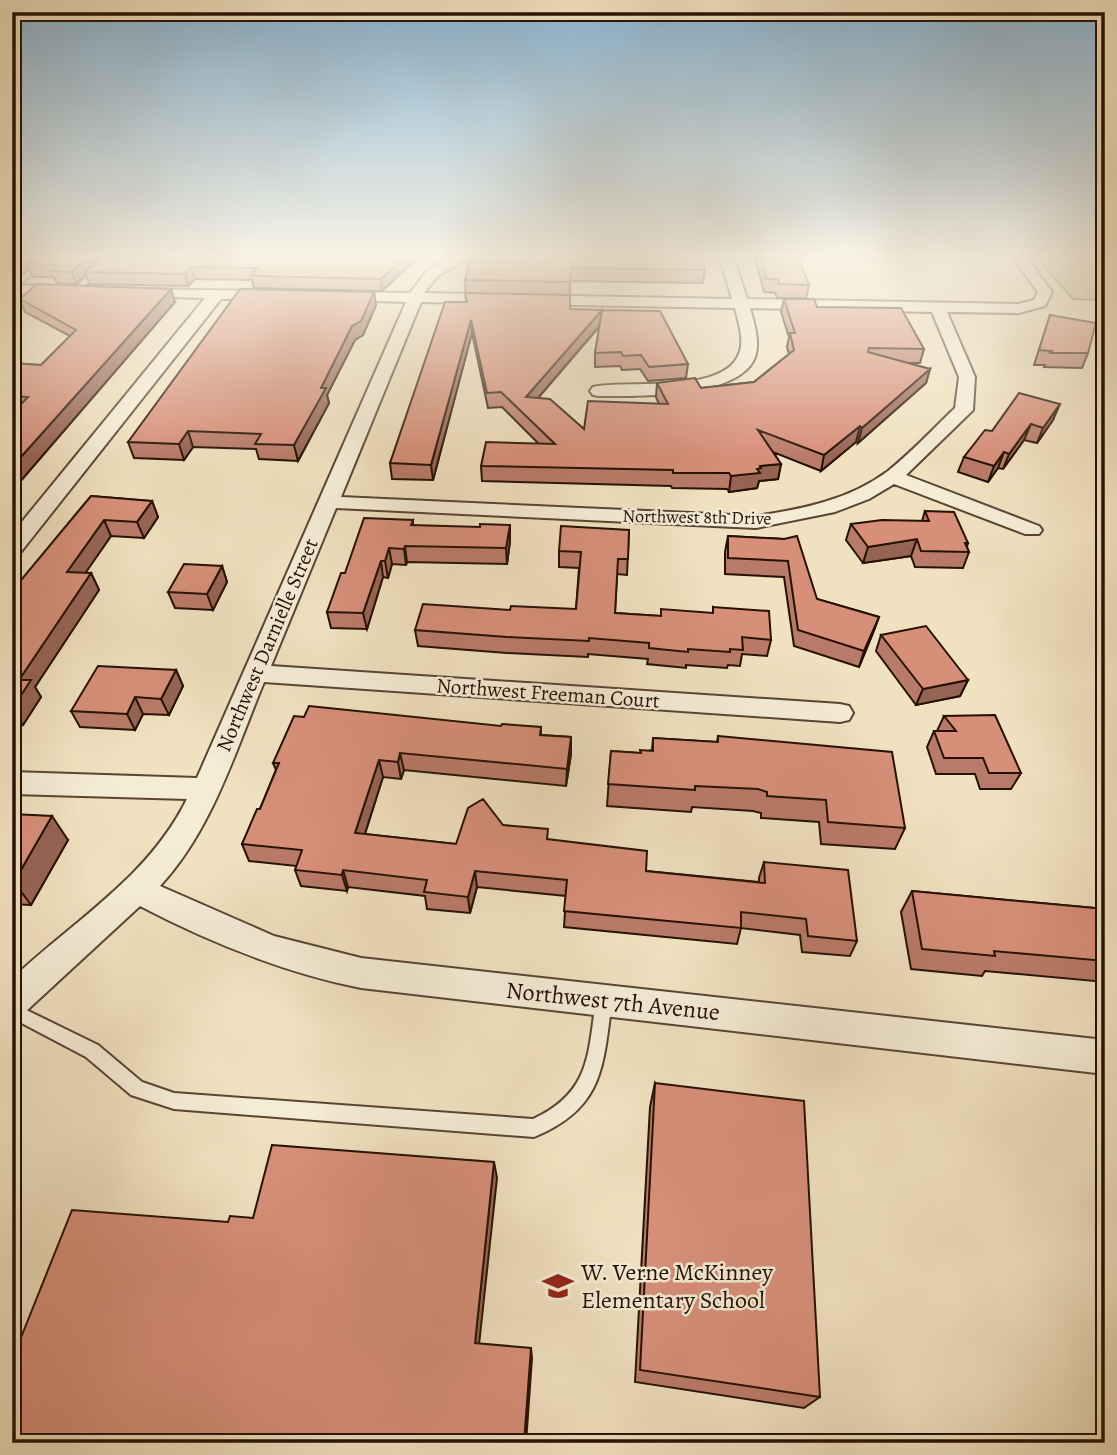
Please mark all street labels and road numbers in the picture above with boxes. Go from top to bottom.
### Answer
street label: Northwest 8th Drive [622,504,772,530]
street label: Northwest Darnielle Street [209,534,325,756]
street label: Northwest Freeman Court [435,671,661,715]
street label: Northwest 7th Avenue [504,974,722,1028]

